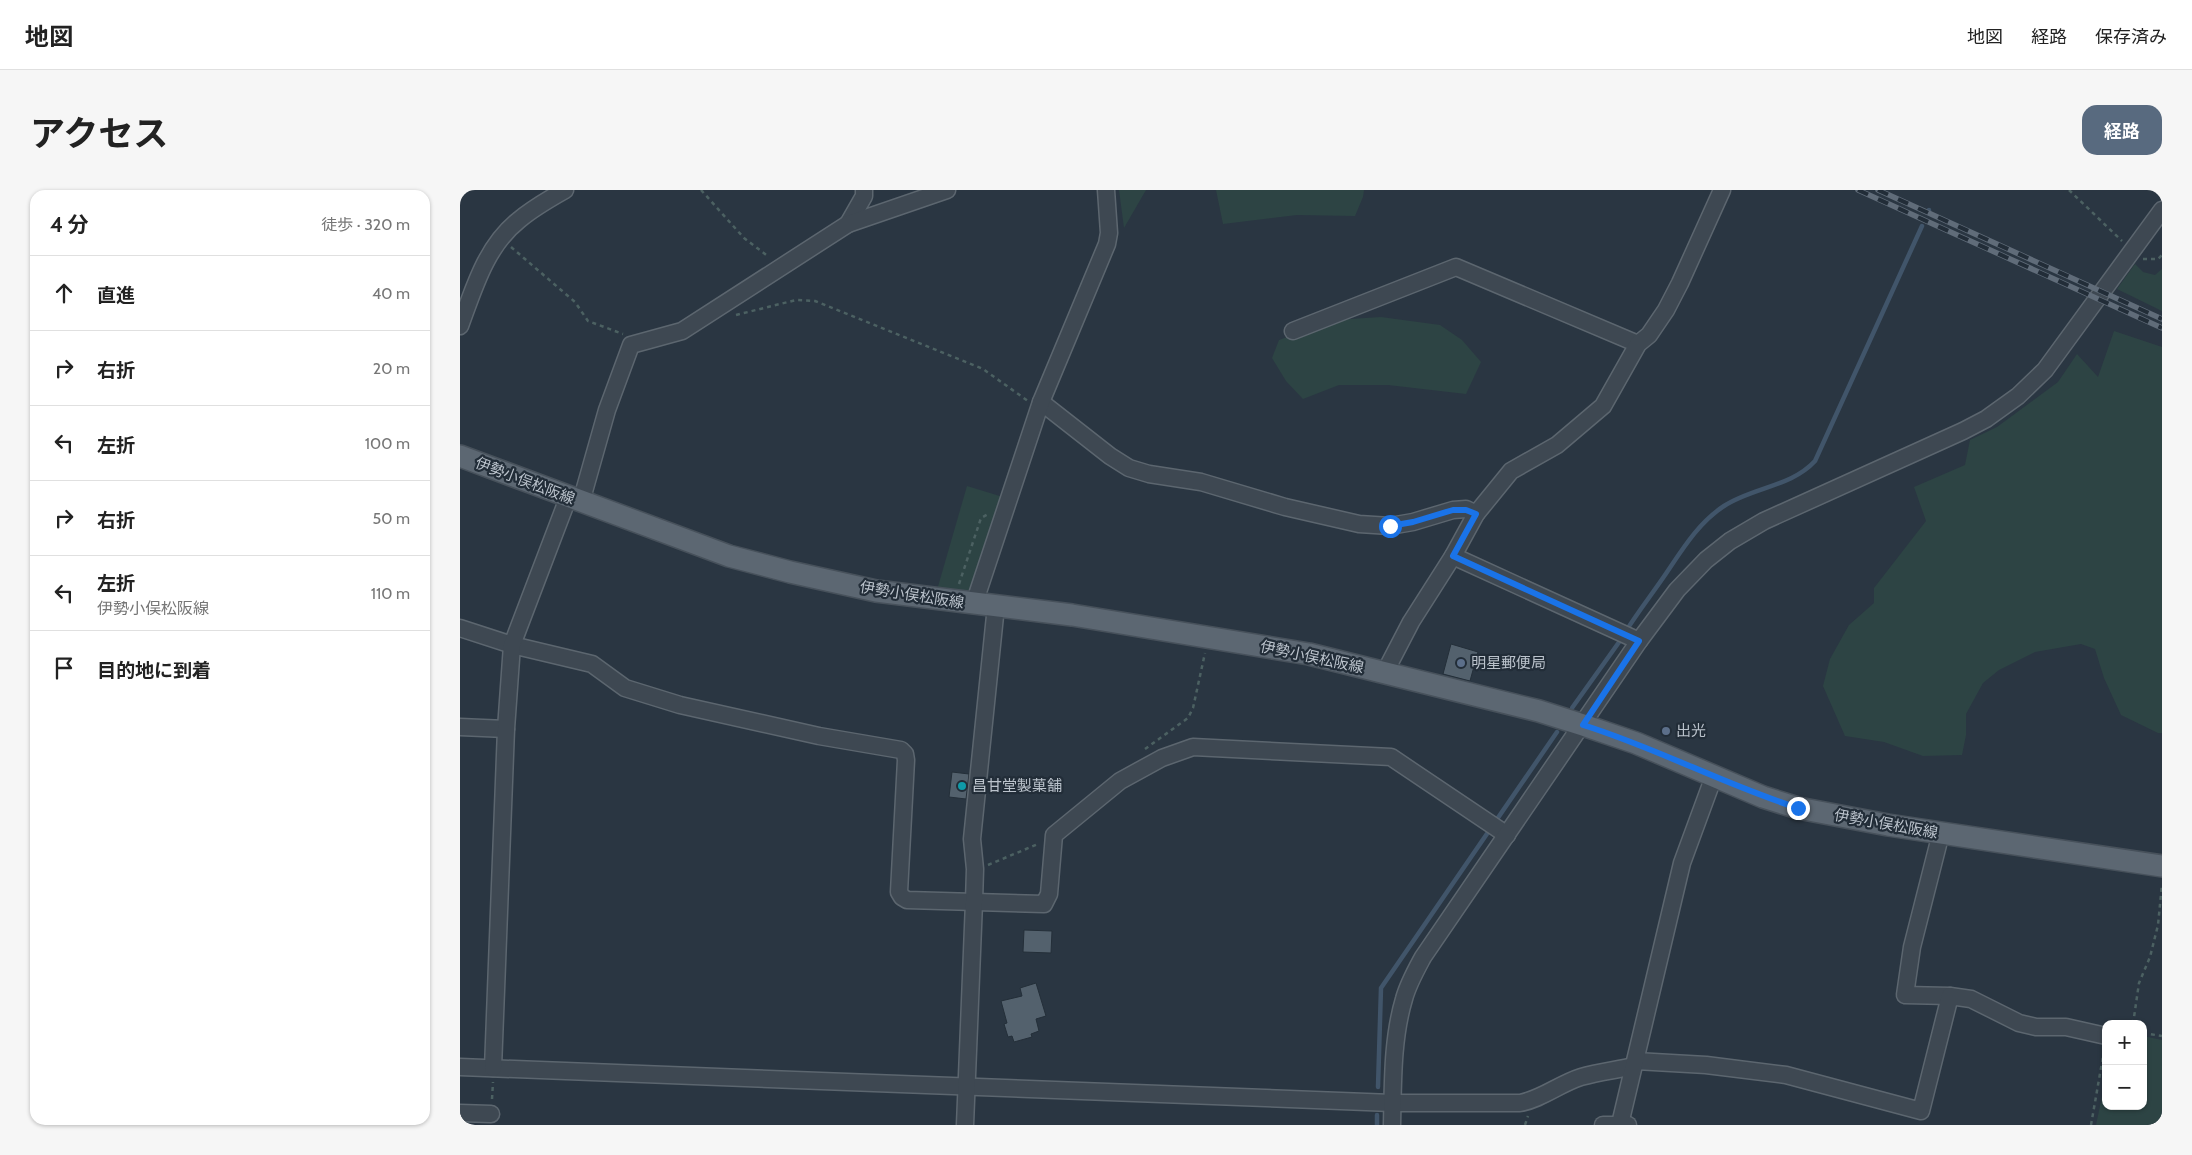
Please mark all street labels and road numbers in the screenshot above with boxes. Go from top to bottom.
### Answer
street label: 伊勢小俣松阪線 [473,454,577,508]
street label: 伊勢小俣松阪線 [859,578,965,612]
street label: 伊勢小俣松阪線 [1259,637,1365,677]
street label: 伊勢小俣松阪線 [1833,806,1939,842]

